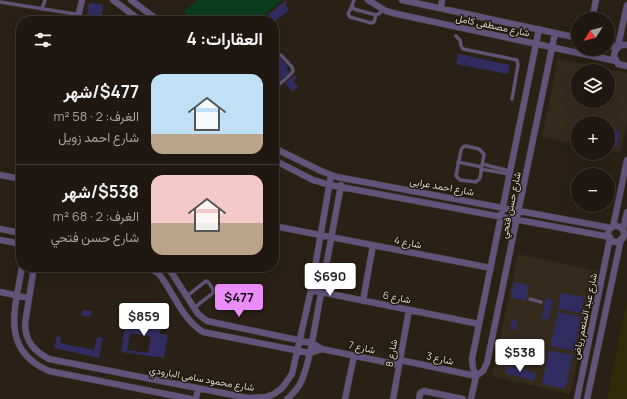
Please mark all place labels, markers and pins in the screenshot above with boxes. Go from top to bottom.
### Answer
pin: $690 [306,263,354,297]
pin: $477 [215,284,263,318]
pin: $859 [120,303,168,337]
pin: $538 [496,339,544,373]

